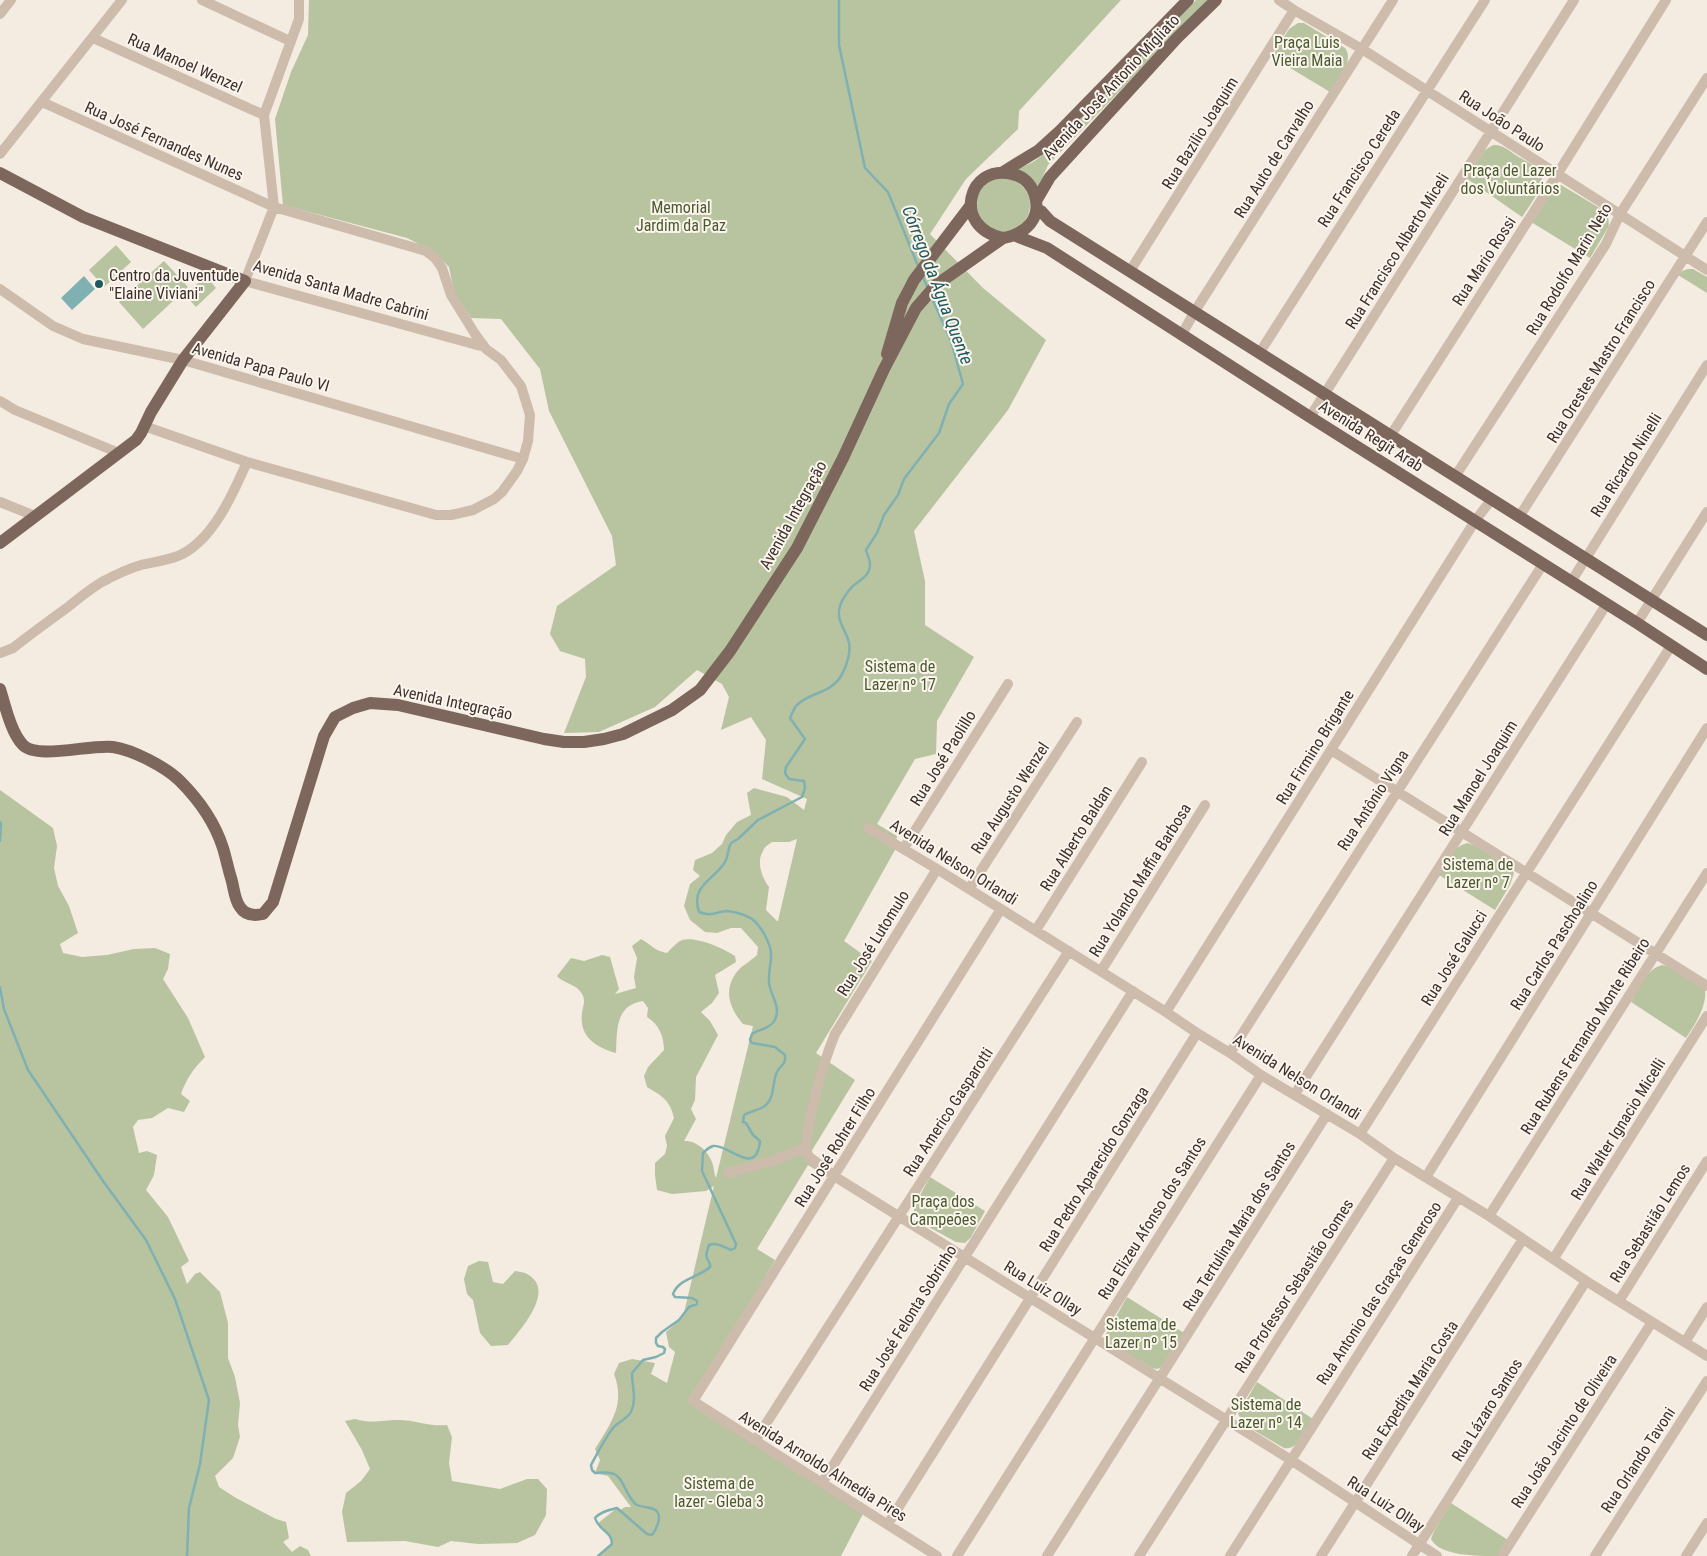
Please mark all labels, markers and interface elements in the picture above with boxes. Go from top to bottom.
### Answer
street label: Avenida José Antonio Migliato [1039,10,1183,164]
street label: Rua Manoel Wenzel [125,29,245,97]
park label: Praça Luis Vieira Maia [1272,33,1342,70]
street label: Rua Bazilio Joaquim [1158,73,1242,193]
street label: Rua João Paulo [1455,86,1549,156]
street label: Rua José Fernandes Nunes [82,97,246,185]
street label: Rua Auto de Carvalho [1230,97,1318,221]
street label: Rua Francisco Cereda [1314,105,1404,231]
park label: Praça de Lazer dos Voluntários [1460,161,1560,198]
street label: Rua Francisco Alberto Miceli [1341,170,1453,332]
park label: Memorial Jardim da Paz [636,198,726,235]
street label: Rua Rodolfo Marin Neto [1522,200,1616,338]
water label: Córrego da Água Quente [898,203,978,367]
street label: Rua Mario Rossi [1448,213,1520,309]
street label: Avenida Santa Madre Cabrini [251,256,431,324]
place label: Centro da Juventude "Elaine Viviani" [109,266,239,303]
street label: Rua Orestes Mastro Francisco [1543,276,1659,446]
marker: Centro da Juventude "Elaine Viviani" [93,278,105,290]
street label: Avenida Papa Paulo VI [190,338,332,396]
street label: Avenida Regit Arab [1315,396,1427,476]
street label: Rua Ricardo Ninelli [1586,410,1666,520]
street label: Avenida Integração [755,457,831,573]
park label: Sistema de Lazer nº 17 [864,657,936,694]
street label: Avenida Integração [392,680,514,724]
street label: Rua Firmino Brigante [1272,686,1358,808]
street label: Rua José Paolillo [906,707,980,809]
street label: Rua Manoel Joaquim [1435,717,1521,839]
street label: Rua Augusto Wenzel [967,739,1053,857]
street label: Rua Antônio Vigna [1333,746,1413,854]
street label: Rua Alberto Baldan [1036,782,1116,894]
street label: Rua Yolando Maffia Barbosa [1085,800,1195,960]
street label: Avenida Nelson Orlandi [887,815,1021,909]
park label: Sistema de Lazer nº 7 [1443,855,1513,892]
street label: Rua Carlos Paschoalino [1506,877,1602,1013]
street label: Rua José Lutomulo [833,887,913,999]
street label: Rua José Galucci [1417,907,1491,1009]
street label: Rua Rubens Fernando Monte Ribeiro [1516,934,1654,1138]
street label: Avenida Nelson Orlandi [1230,1030,1364,1124]
street label: Rua Americo Gasparotti [899,1044,997,1180]
street label: Rua Walter Ignacio Micelli [1567,1055,1669,1203]
street label: Rua Pedro Aparecido Gonzaga [1035,1083,1153,1255]
street label: Rua José Rohrer Filho [790,1084,880,1210]
street label: Rua Elizeu Afonso dos Santos [1094,1133,1210,1303]
street label: Rua Tertulina Maria dos Santos [1179,1138,1299,1314]
street label: Rua Sebastião Lemos [1606,1160,1694,1286]
park label: Praça dos Campeões [910,1192,977,1229]
street label: Rua Professor Sebastião Gomes [1231,1195,1357,1377]
street label: Rua Antonio das Graças Generoso [1313,1198,1445,1388]
street label: Rua José Felonta Sobrinho [855,1241,961,1395]
street label: Rua Luiz Ollay [1001,1257,1086,1320]
park label: Sistema de Lazer nº 15 [1105,1315,1177,1352]
street label: Rua Expedita Maria Costa [1358,1317,1462,1463]
street label: Rua João Jacinto de Oliveira [1507,1351,1621,1511]
street label: Rua Lázaro Santos [1448,1355,1526,1465]
park label: Sistema de Lazer nº 14 [1230,1395,1302,1432]
street label: Rua Orlando Tavoni [1597,1404,1679,1516]
street label: Avenida Arnoldo Almedia Pires [736,1406,910,1526]
street label: Rua Luiz Ollay [1344,1472,1428,1536]
park label: Sistema de lazer - Gleba 3 [674,1474,764,1511]

